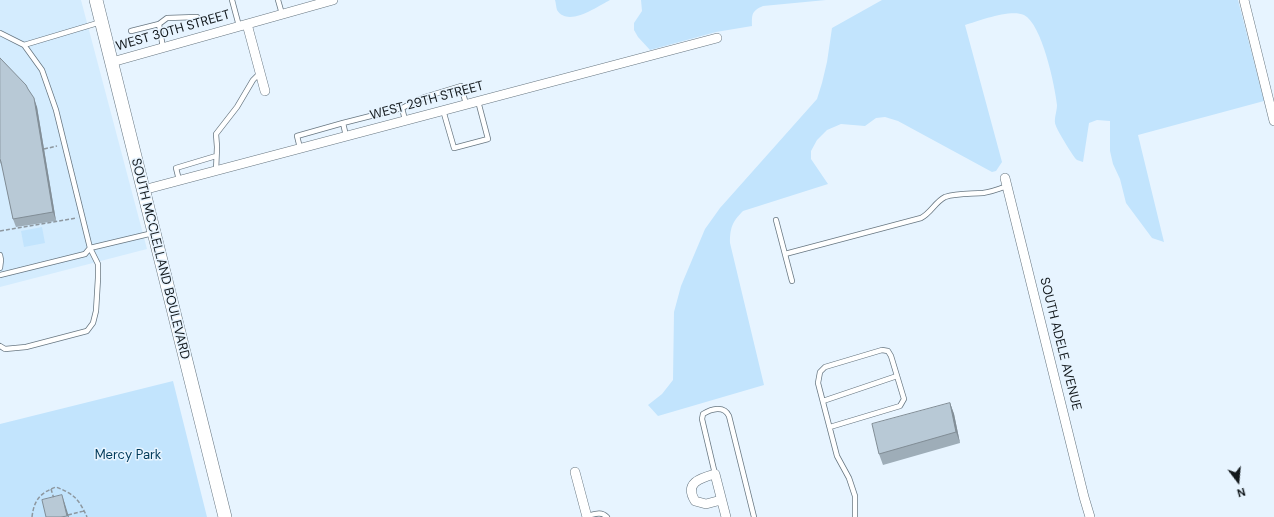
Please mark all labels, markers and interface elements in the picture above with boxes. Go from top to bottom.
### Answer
street label: WEST 30TH STREET [114,7,232,55]
street label: WEST 29TH STREET [368,78,486,124]
street label: SOUTH MCCLELLAND BOULEVARD [127,157,193,361]
street label: SOUTH ADELE AVENUE [1036,276,1084,412]
park label: Mercy Park [95,448,161,464]
north arrow [1218,461,1258,501]
text: N [1236,485,1247,500]

